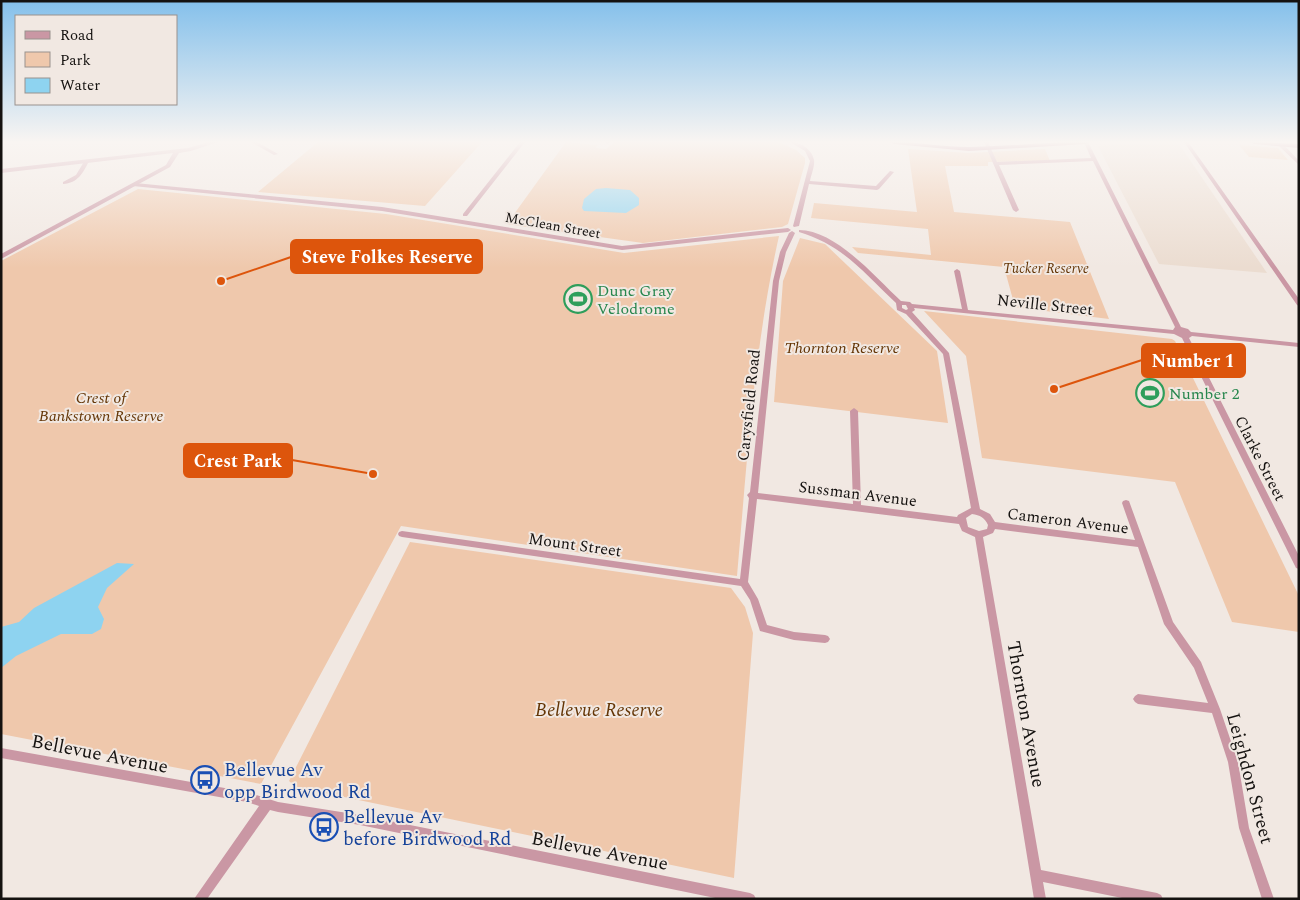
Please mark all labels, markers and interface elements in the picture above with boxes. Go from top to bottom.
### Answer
legend [15,15,178,105]
text: Road [60,24,94,47]
text: Park [60,49,91,72]
text: Water [60,74,100,97]
street label: McClean Street [504,207,602,244]
callout: Steve Folkes Reserve [291,240,482,273]
text: Steve Folkes Reserve [302,244,472,271]
park label: Tucker Reserve [1003,258,1089,279]
place label: Dunc Gray Velodrome [597,279,675,321]
sports icon: Dunc Gray Velodrome [563,284,593,314]
street label: Neville Street [996,288,1094,322]
park label: Thornton Reserve [784,336,900,360]
callout: Number 1 [1142,344,1245,377]
street label: Carysfield Road [731,348,767,462]
text: Number 1 [1151,348,1235,375]
sports icon: Number 2 [1135,378,1165,408]
place label: Number 2 [1169,382,1240,406]
park label: Crest of Bankstown Reserve [39,386,163,428]
street label: Clarke Street [1228,412,1292,506]
callout: Crest Park [184,444,292,477]
text: Crest Park [194,448,282,475]
street label: Sussman Avenue [797,475,918,513]
street label: Cameron Avenue [1006,502,1130,540]
street label: Mount Street [527,527,623,563]
street label: Thornton Avenue [998,639,1053,790]
park label: Bellevue Reserve [535,696,663,725]
street label: Leighdon Street [1218,709,1281,848]
street label: Bellevue Avenue [29,727,171,782]
place label: Bellevue Av opp Birdwood Rd [224,756,371,807]
bus stop icon: Bellevue Av opp Birdwood Rd [190,765,220,795]
place label: Bellevue Av before Birdwood Rd [343,803,511,854]
bus stop icon: Bellevue Av before Birdwood Rd [309,812,339,842]
street label: Bellevue Avenue [529,824,671,879]

